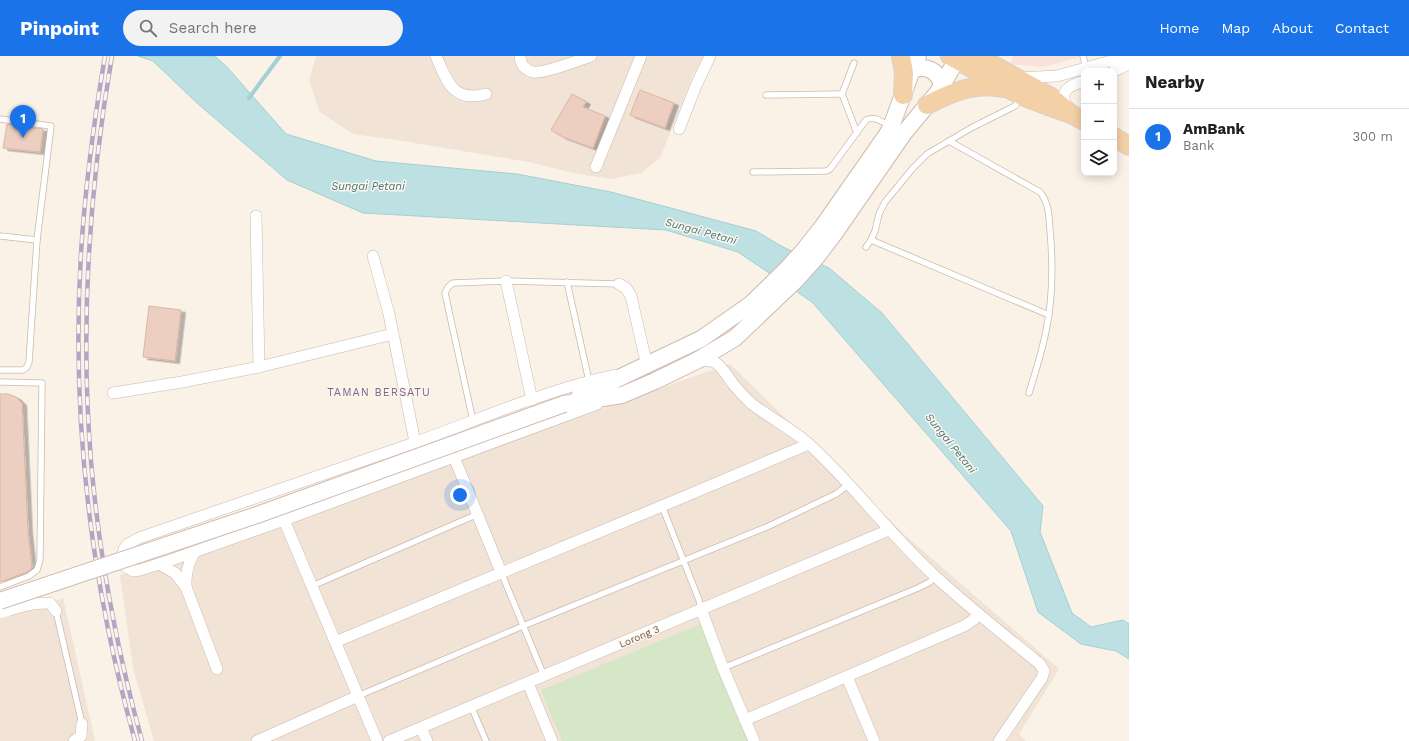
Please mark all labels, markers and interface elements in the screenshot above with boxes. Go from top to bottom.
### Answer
search box [123,10,403,46]
text: Pinpoint [20,17,99,40]
icon: search [137,17,159,39]
text: Search here [169,19,257,37]
text: Home [1159,20,1199,36]
text: Map [1221,20,1250,36]
text: About [1272,20,1313,36]
text: Contact [1335,20,1389,36]
map controls [1081,68,1117,176]
button: + [1081,68,1117,104]
text: Nearby [1145,72,1204,92]
button: − [1081,104,1117,140]
pin: 1 [10,105,36,138]
text: AmBank [1183,120,1245,138]
text: 1 [1155,129,1161,144]
text: 300 m [1352,129,1393,144]
text: Bank [1183,138,1214,153]
button: layers [1081,140,1117,176]
water label: Sungai Petani [331,180,406,193]
water label: Sungai Petani [664,216,739,248]
district label: TAMAN BERSATU [327,386,431,399]
water label: Sungai Petani [922,411,980,477]
your location [450,485,470,505]
street label: Lorong 3 [617,623,661,650]

